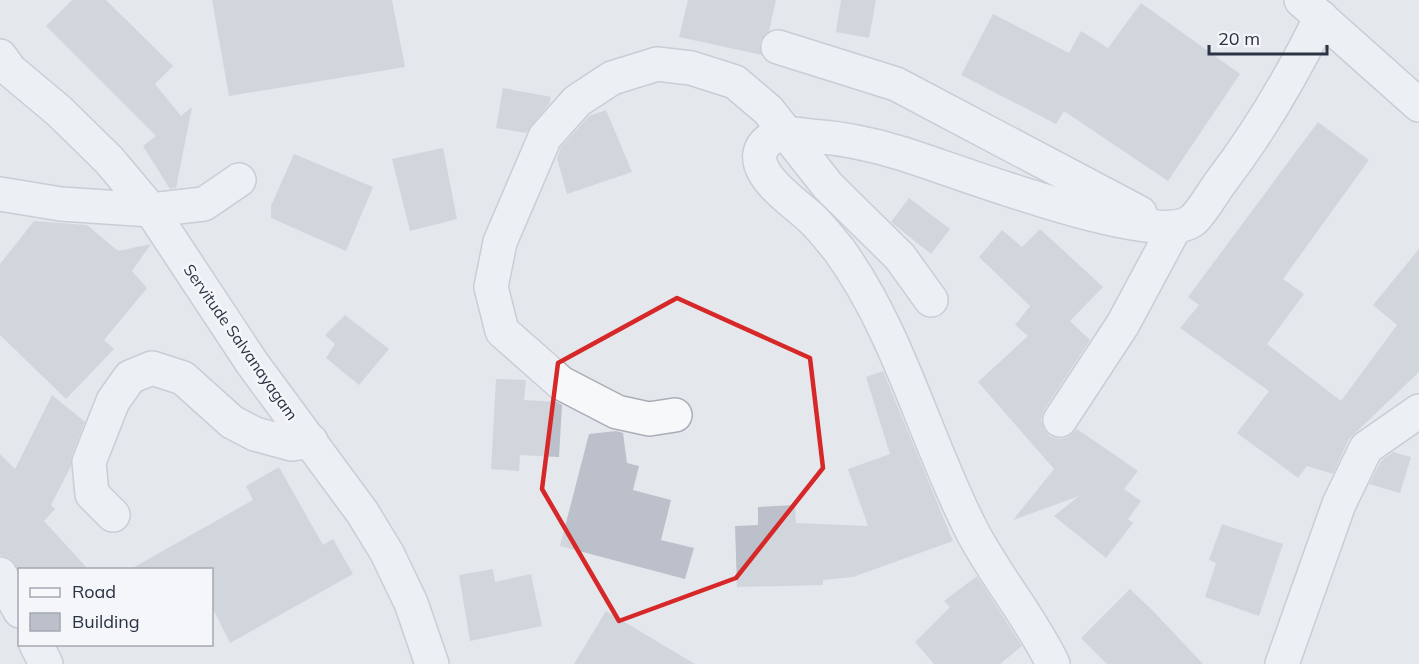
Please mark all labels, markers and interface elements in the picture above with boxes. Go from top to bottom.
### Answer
scale bar [1209,18,1328,56]
text: 20 m [1218,27,1260,50]
street label: Servitude Salvanayagam [179,260,303,424]
legend [18,568,213,646]
text: Road [72,580,116,603]
text: Building [72,610,140,633]

